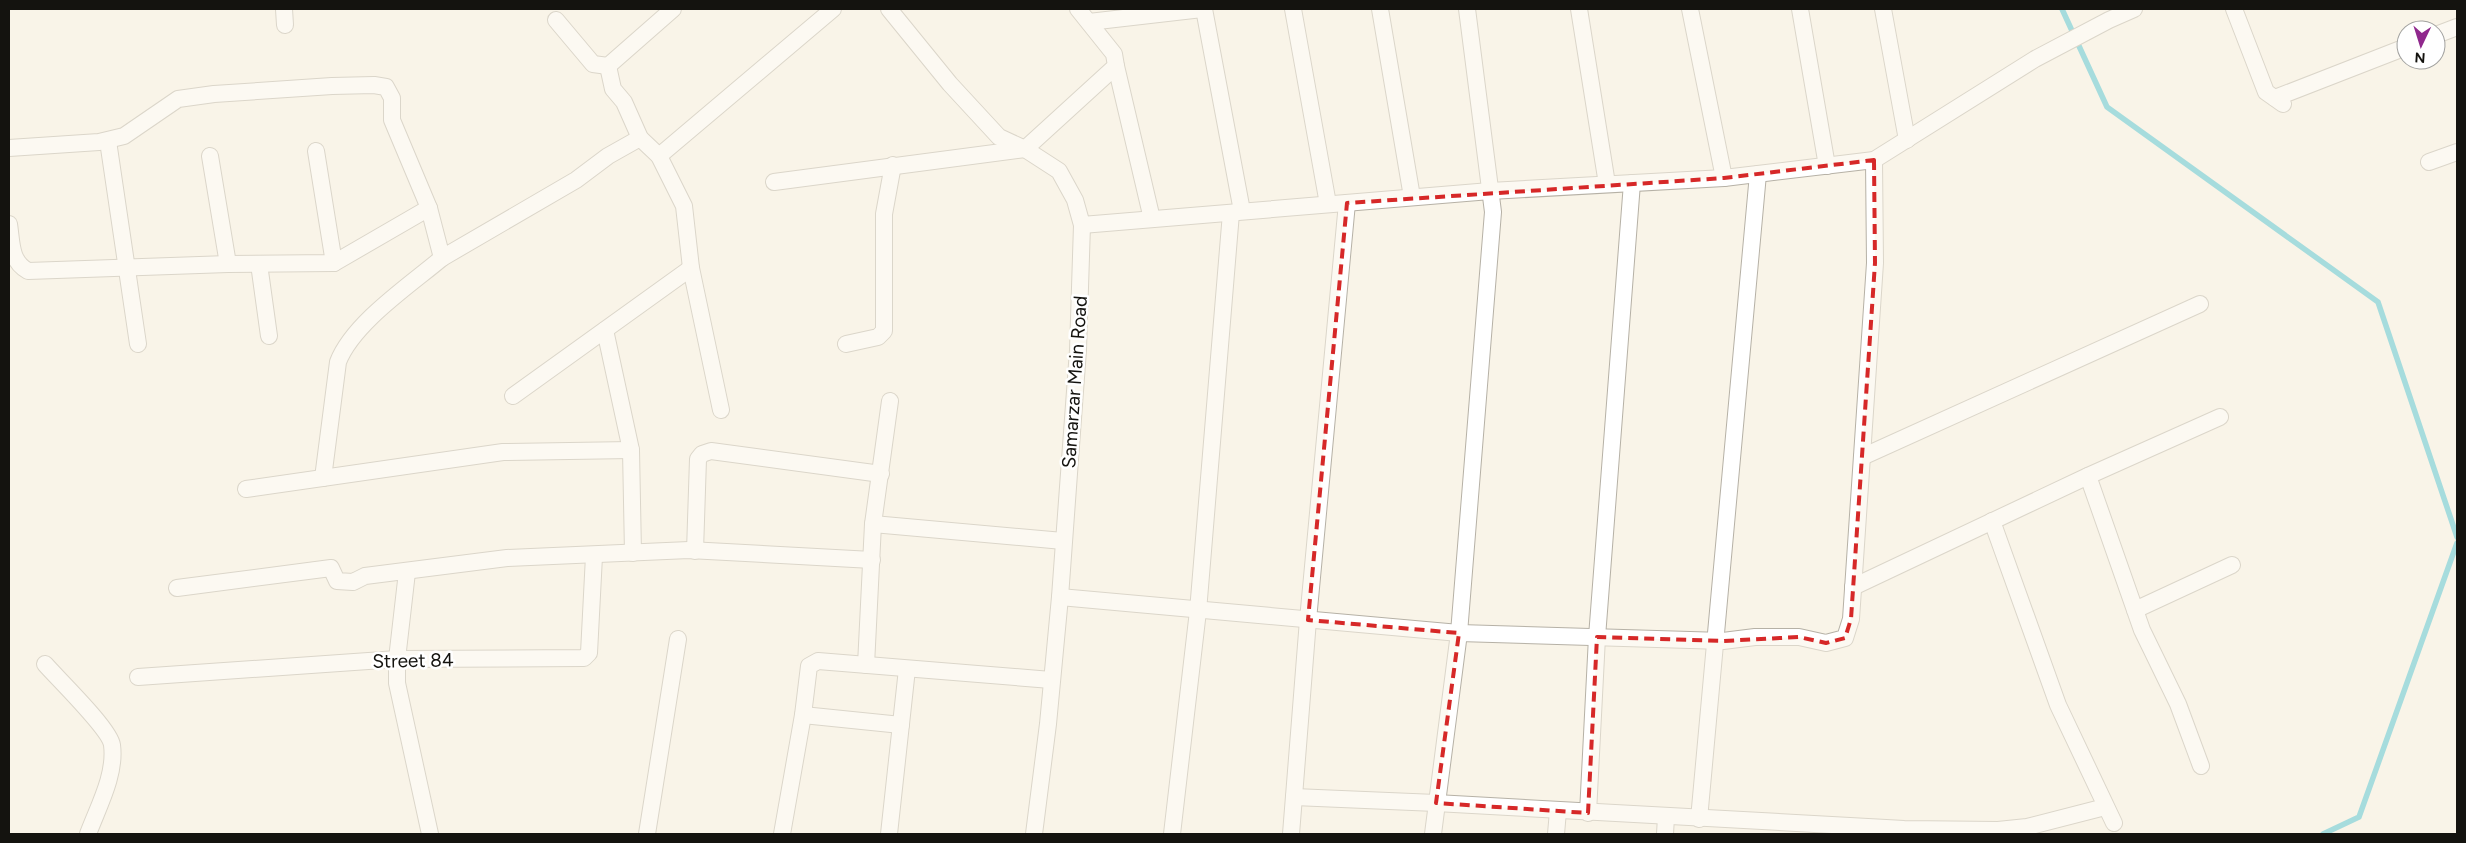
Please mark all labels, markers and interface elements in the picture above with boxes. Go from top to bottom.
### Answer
north arrow [2396,20,2446,70]
text: N [2414,49,2426,66]
street label: Samarzar Main Road [1057,295,1092,469]
street label: Street 84 [372,648,454,673]

